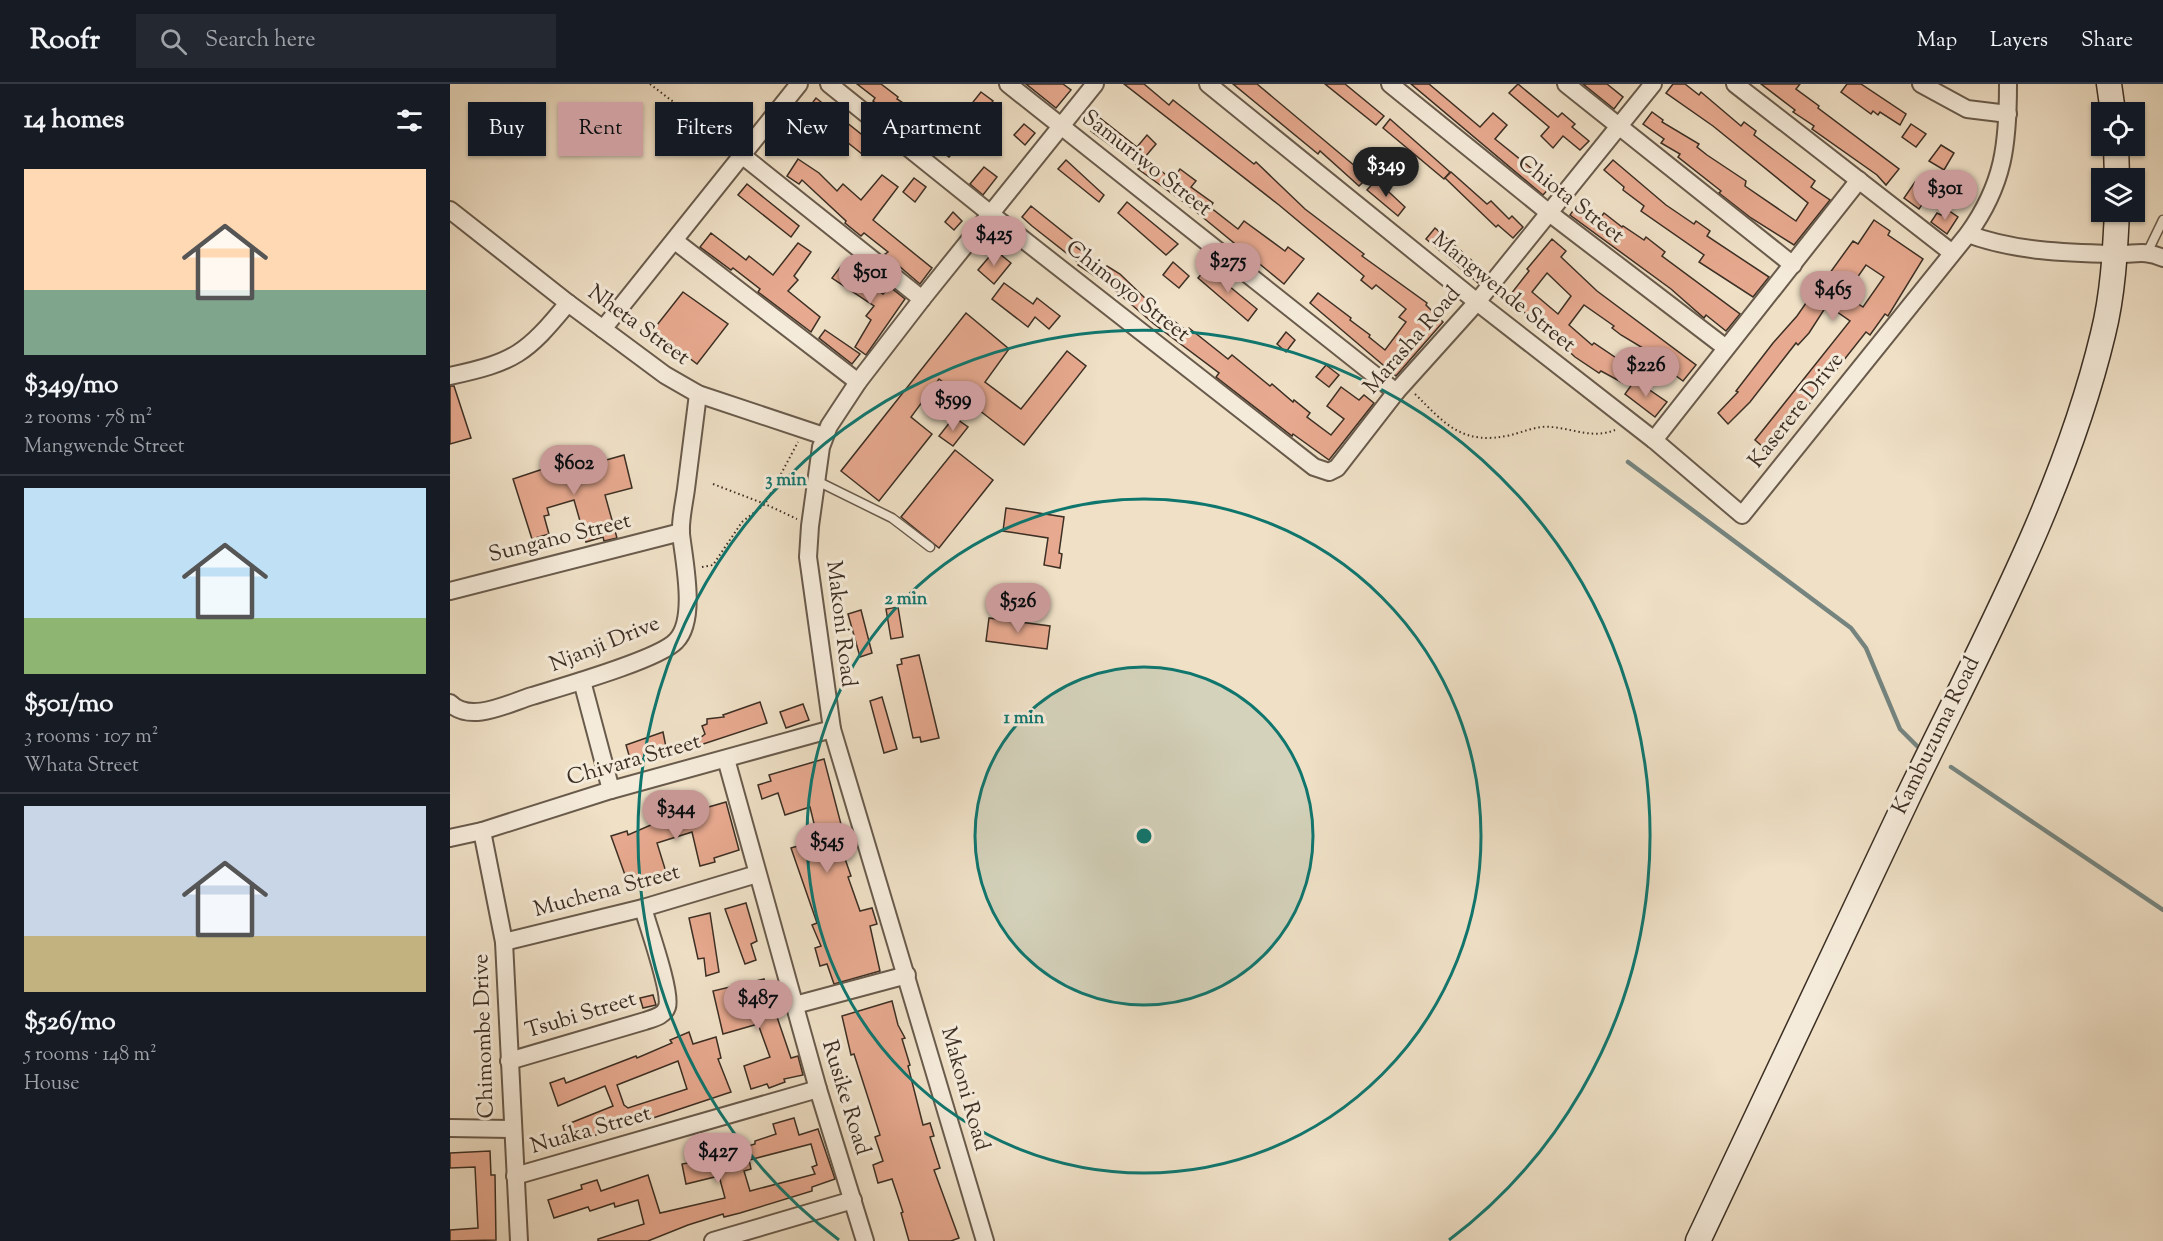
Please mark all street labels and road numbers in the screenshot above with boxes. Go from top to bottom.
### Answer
street label: Samuriwo Street [1074,103,1218,225]
street label: Chiota Street [1510,148,1631,252]
street label: Mangwende Street [1424,225,1582,361]
street label: Chimoyo Street [1058,233,1196,351]
street label: Nheta Street [580,278,696,374]
street label: Marasha Road [1357,280,1469,402]
street label: Kaserere Drive [1741,346,1853,476]
street label: Sungano Street [485,506,635,572]
street label: Makoni Road [816,559,864,689]
street label: Njanji Drive [545,608,665,682]
street label: Kambuzuma Road [1885,652,1989,820]
street label: Chivara Street [563,726,705,795]
street label: Muchena Street [530,857,684,927]
street label: Chimombe Drive [466,953,504,1119]
street label: Tsubi Street [522,984,641,1048]
street label: Makoni Road [931,1023,997,1155]
street label: Rusike Road [812,1037,878,1159]
street label: Nuaka Street [527,1098,655,1163]

